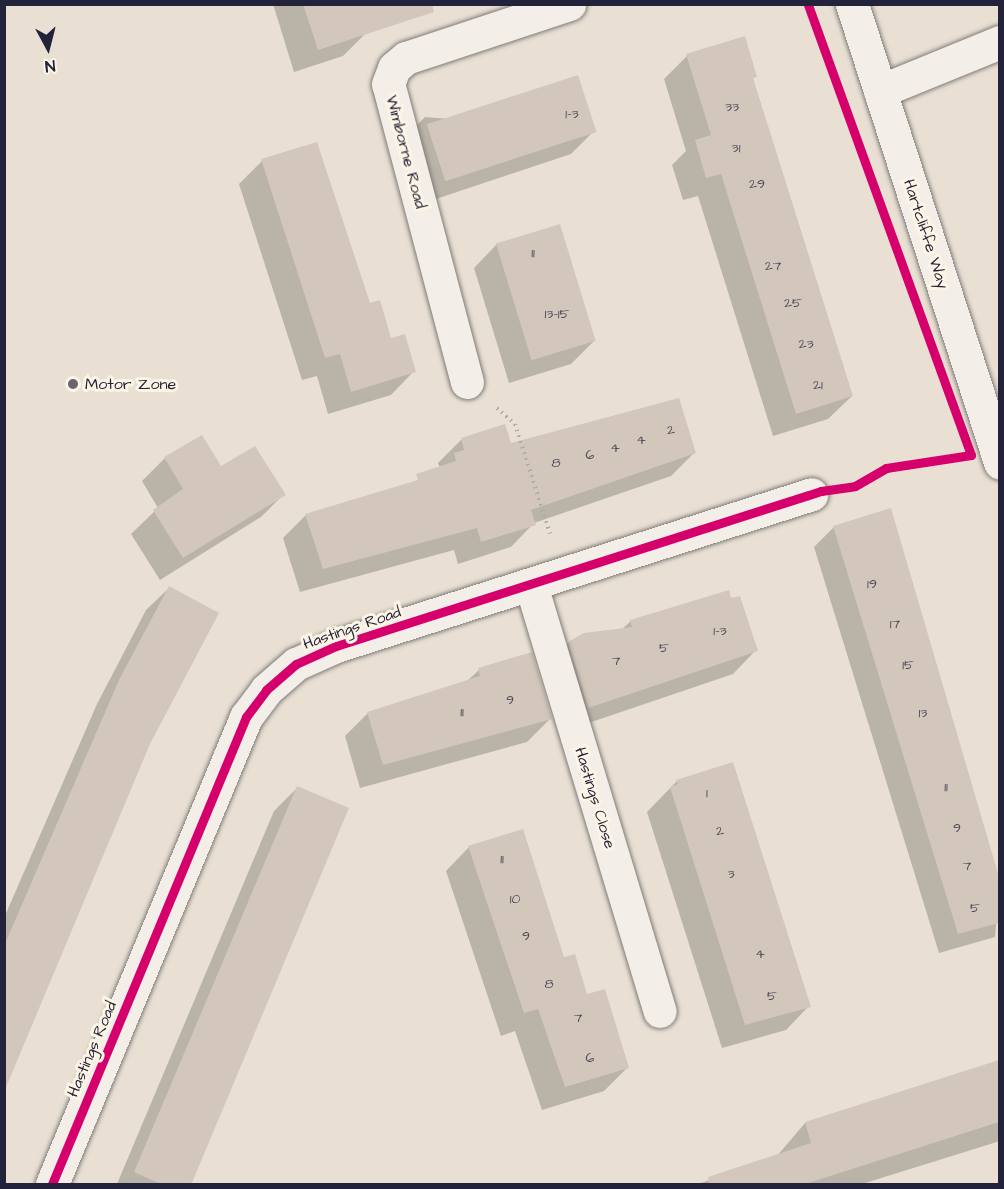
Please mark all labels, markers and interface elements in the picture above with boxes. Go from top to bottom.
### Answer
north arrow [18,18,78,78]
text: N [44,54,57,77]
street label: Wimborne Road [382,93,430,211]
house number: 33 [725,99,739,115]
house number: 1-3 [565,106,579,122]
house number: 31 [732,140,740,156]
house number: 29 [749,176,765,192]
street label: Hartcliffe Way [899,177,953,291]
house number: 11 [531,245,535,261]
house number: 27 [765,258,781,274]
house number: 25 [784,295,802,311]
house number: 13-15 [545,306,569,322]
house number: 23 [798,336,814,352]
place label: Motor Zone [85,374,176,394]
marker: Motor Zone [66,377,80,391]
house number: 21 [813,377,823,393]
house number: 2 [667,422,675,438]
house number: 4 [636,432,646,448]
house number: 4 [610,440,620,456]
house number: 6 [586,447,594,463]
house number: 8 [551,455,561,471]
house number: 19 [867,576,877,592]
street label: Hastings Road [301,602,403,654]
house number: 17 [890,616,900,632]
house number: 1-3 [713,623,727,639]
house number: 5 [659,640,669,656]
house number: 7 [612,653,620,669]
house number: 15 [902,657,914,673]
house number: 9 [506,692,514,708]
house number: 11 [460,704,464,720]
house number: 13 [919,705,927,721]
street label: Hastings Close [570,745,620,851]
house number: 11 [944,779,948,795]
house number: 1 [706,785,708,801]
house number: 9 [953,820,961,836]
house number: 2 [716,823,724,839]
house number: 11 [500,851,504,867]
house number: 7 [963,858,971,874]
house number: 3 [727,866,735,882]
house number: 10 [510,891,520,907]
house number: 5 [970,900,980,916]
house number: 9 [522,928,530,944]
house number: 4 [755,946,765,962]
house number: 8 [544,976,554,992]
house number: 5 [767,988,777,1004]
street label: Hastings Road [63,998,121,1100]
house number: 7 [574,1010,582,1026]
house number: 6 [586,1050,594,1066]

